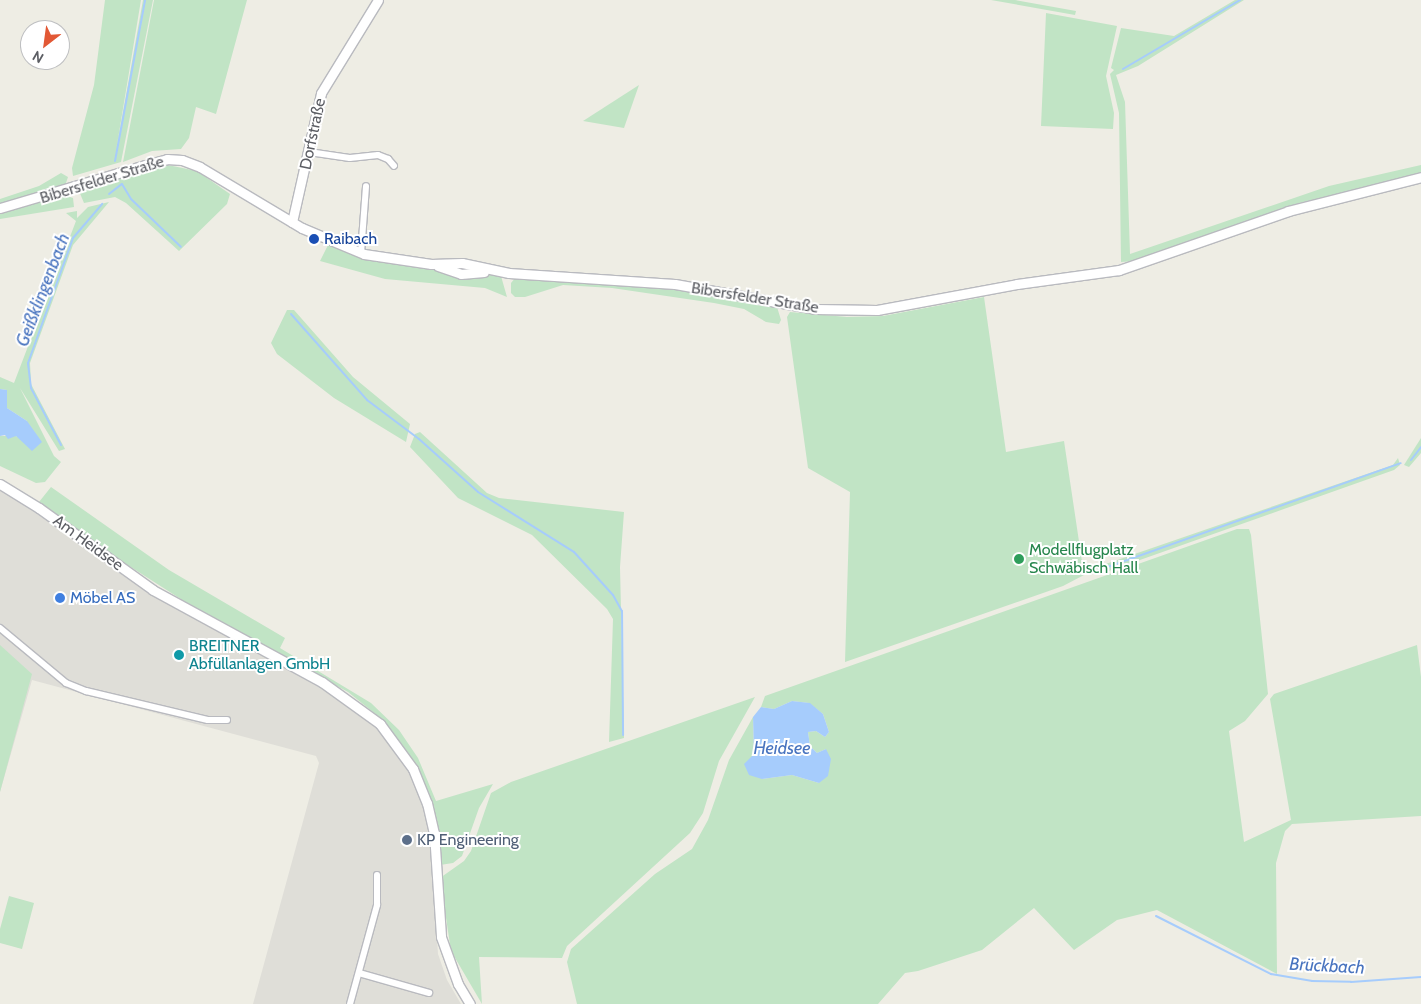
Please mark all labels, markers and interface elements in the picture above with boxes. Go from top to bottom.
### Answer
north arrow [20,20,70,70]
text: N [29,47,47,67]
street label: Dorfstraße [296,96,330,172]
street label: Bibersfelder Straße [38,152,166,208]
place label: Raibach [324,229,377,249]
water label: Geißklingenbach [11,230,75,350]
marker: Raibach [308,233,320,245]
street label: Bibersfelder Straße [690,278,820,318]
street label: Am Heidsee [49,511,127,575]
place label: Modellflugplatz Schwäbisch Hall [1029,540,1138,578]
marker: Modellflugplatz Schwäbisch Hall [1013,553,1025,565]
place label: Möbel AS [70,588,135,608]
marker: Möbel AS [54,592,66,604]
place label: BREITNER Abfüllanlagen GmbH [189,636,330,674]
marker: BREITNER Abfüllanlagen GmbH [173,649,185,661]
water label: Heidsee [753,737,811,759]
place label: KP Engineering [417,830,519,850]
marker: KP Engineering [401,834,413,846]
water label: Brückbach [1289,953,1365,979]

